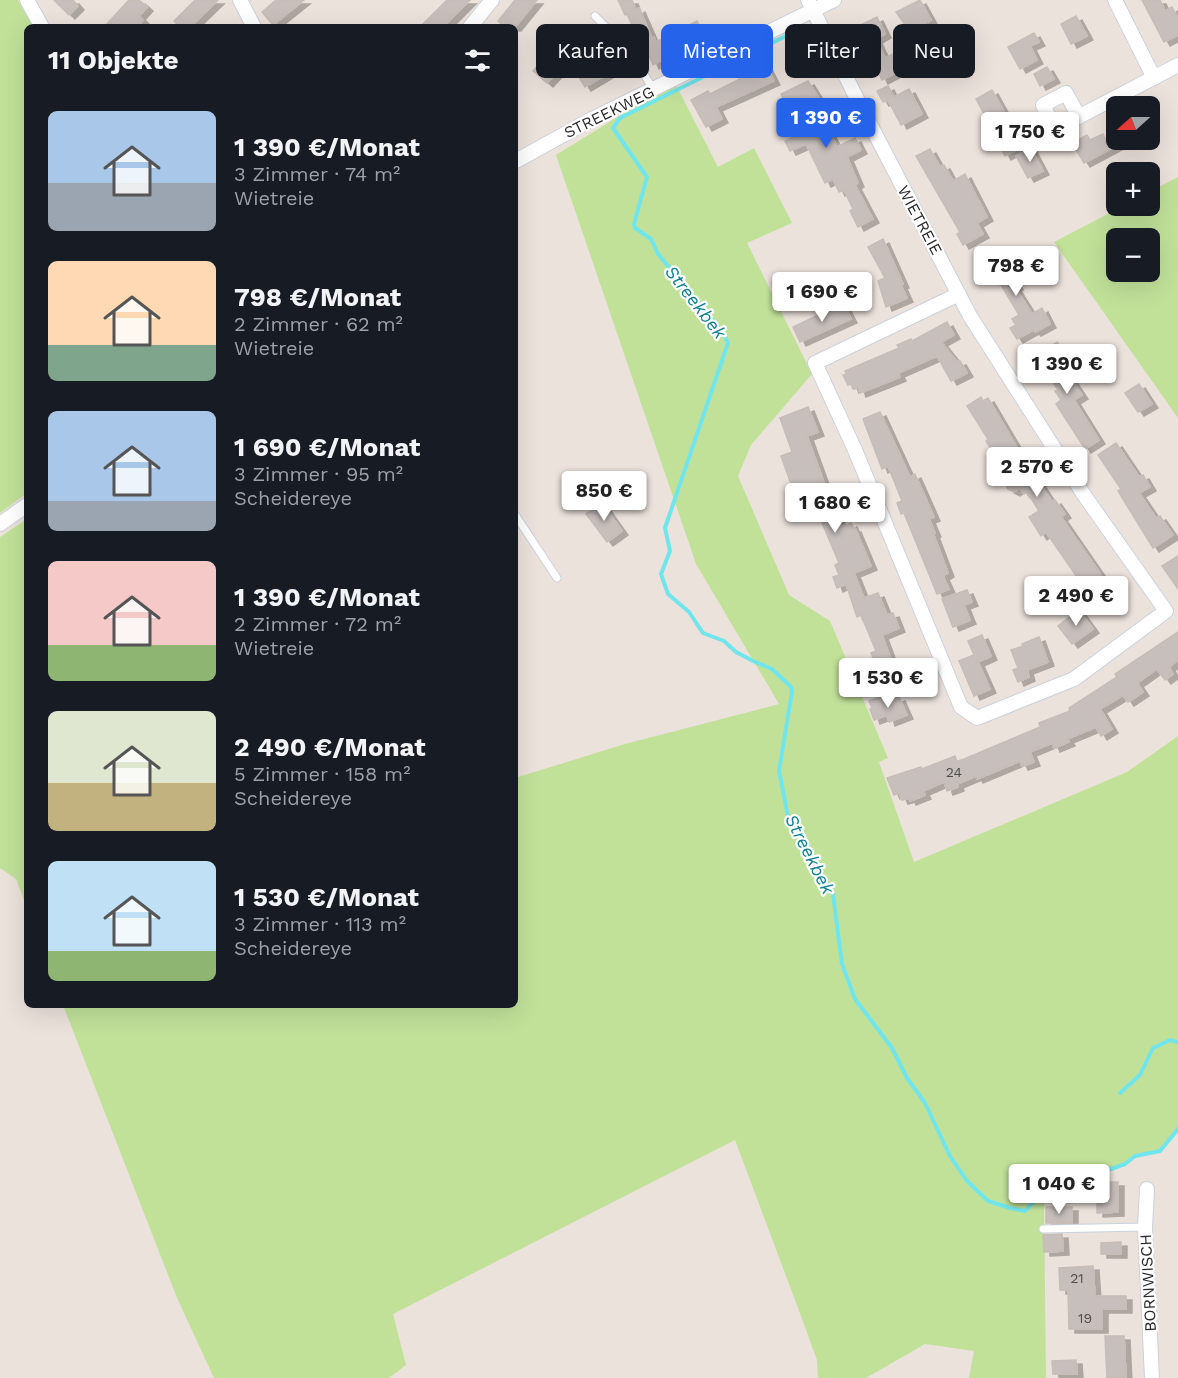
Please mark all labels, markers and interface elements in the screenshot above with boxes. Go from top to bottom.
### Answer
chip: Kaufen [536,24,649,78]
chip: Mieten [661,24,773,78]
chip: Filter [785,24,881,78]
chip: Neu [893,24,975,78]
icon: filters [461,44,494,77]
text: 11 Objekte [48,45,178,75]
street label: STREEKWEG [561,82,657,142]
north arrow [1106,96,1160,150]
map controls [1106,96,1160,282]
pin: 1 390 € [771,98,881,149]
text: 1 390 € [790,105,862,129]
pin: 1 750 € [975,112,1085,163]
text: 1 750 € [995,119,1065,143]
text: 1 390 €/Monat [234,132,420,162]
icon: home [96,135,168,207]
text: 3 Zimmer · 74 m² [234,162,400,186]
button: + [1106,162,1160,216]
street label: WIETREIE [894,182,946,258]
text: Wietreie [234,186,314,210]
button: − [1106,228,1160,282]
pin: 798 € [974,246,1058,297]
text: 798 € [988,253,1044,277]
water label: Streekbek [661,261,732,344]
pin: 1 690 € [767,272,877,323]
text: 1 690 € [786,279,858,303]
text: 798 €/Monat [234,282,401,312]
icon: home [96,285,168,357]
text: 2 Zimmer · 62 m² [234,312,403,336]
text: Wietreie [234,336,314,360]
pin: 1 390 € [1012,344,1122,395]
text: 1 390 € [1031,351,1103,375]
text: 1 690 €/Monat [234,432,420,462]
icon: home [96,435,168,507]
pin: 2 570 € [982,447,1092,498]
text: 2 570 € [1001,454,1073,478]
text: 3 Zimmer · 95 m² [234,462,403,486]
pin: 850 € [562,471,646,522]
text: 850 € [576,478,632,502]
pin: 1 680 € [780,483,890,534]
text: Scheidereye [234,486,352,510]
text: 1 680 € [799,490,871,514]
pin: 2 490 € [1021,576,1131,627]
text: 1 390 €/Monat [234,582,420,612]
text: 2 490 € [1038,583,1114,607]
icon: home [96,585,168,657]
text: 2 Zimmer · 72 m² [234,612,401,636]
text: Wietreie [234,636,314,660]
pin: 1 530 € [833,658,943,709]
text: 1 530 € [853,665,923,689]
text: 2 490 €/Monat [234,732,426,762]
icon: home [96,735,168,807]
text: 5 Zimmer · 158 m² [234,762,410,786]
house number: 24 [946,764,962,780]
text: Scheidereye [234,786,352,810]
water label: Streekbek [781,810,840,899]
text: 1 530 €/Monat [234,882,419,912]
icon: home [96,885,168,957]
text: 3 Zimmer · 113 m² [234,912,406,936]
text: Scheidereye [234,936,352,960]
pin: 1 040 € [1004,1164,1114,1215]
text: 1 040 € [1023,1171,1095,1195]
street label: BORNWISCH [1136,1234,1160,1332]
house number: 21 [1070,1270,1084,1286]
house number: 19 [1078,1310,1092,1326]

